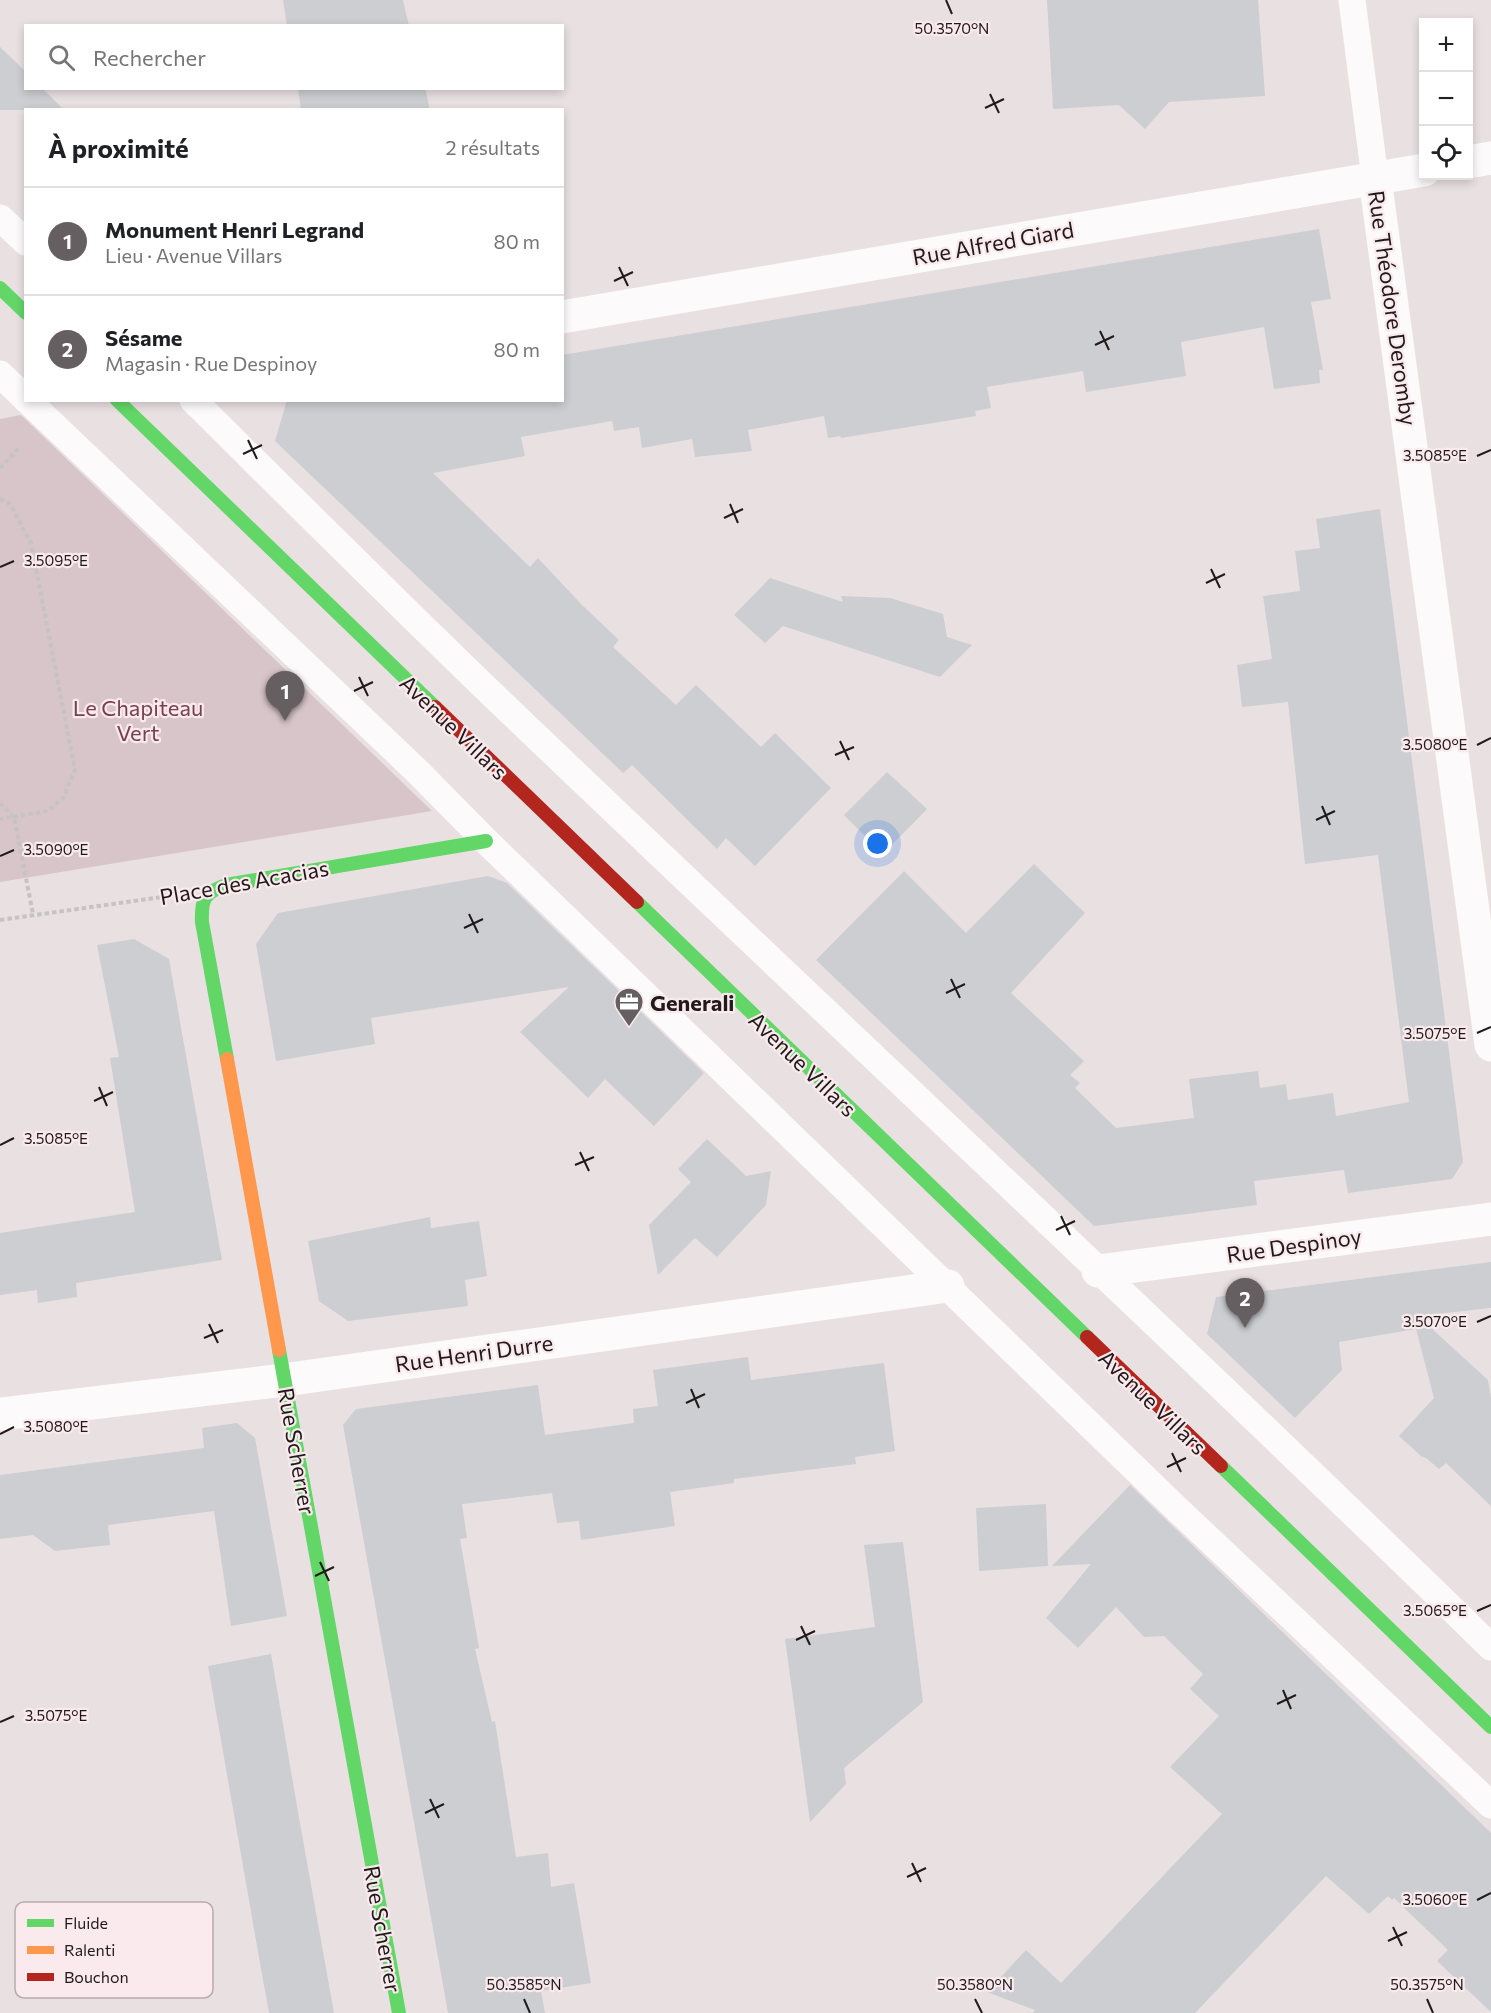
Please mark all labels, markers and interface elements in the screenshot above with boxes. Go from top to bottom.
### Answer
map controls [1419,18,1473,180]
button: + [1419,18,1473,72]
text: 50.3570°N [915,19,989,37]
search box [24,24,564,90]
icon: search [45,41,78,74]
text: Rechercher [93,44,206,71]
button: − [1419,72,1473,126]
button: locate [1419,126,1473,180]
text: À proximité [48,132,189,163]
text: 2 résultats [446,135,540,159]
street label: Rue Théodore Deromby [1363,189,1423,427]
text: Monument Henri Legrand [105,216,364,243]
street label: Rue Alfred Giard [910,216,1076,270]
text: 1 [63,229,72,253]
text: 80 m [494,229,540,253]
text: Lieu · Avenue Villars [105,243,282,267]
text: Sésame [105,324,182,351]
text: 2 [62,337,73,361]
text: 80 m [494,337,540,361]
text: Magasin · Rue Despinoy [105,351,317,375]
text: 3.5085°E [1403,446,1467,464]
text: 3.5095°E [24,551,88,569]
street label: Avenue Villars [394,669,514,785]
pin: 1 [266,672,304,721]
park label: Le Chapiteau Vert [73,694,203,746]
text: 3.5080°E [1402,735,1468,753]
your location [863,829,892,858]
text: 3.5090°E [23,840,89,858]
street label: Place des Acacias [157,854,331,910]
office icon: Generali [613,986,645,1028]
place label: Generali [650,989,735,1016]
street label: Avenue Villars [743,1006,863,1122]
text: 3.5075°E [1404,1024,1466,1042]
text: 3.5085°E [24,1129,88,1147]
street label: Rue Despinoy [1225,1222,1363,1268]
pin: 2 [1226,1278,1264,1328]
text: 3.5070°E [1403,1312,1467,1330]
street label: Rue Henri Durre [393,1329,555,1377]
street label: Avenue Villars [1093,1344,1213,1460]
street label: Rue Scherrer [273,1385,321,1517]
text: 3.5080°E [23,1417,89,1435]
text: 3.5065°E [1403,1601,1467,1619]
text: 3.5075°E [25,1706,87,1724]
street label: Rue Scherrer [359,1863,407,1995]
text: 3.5060°E [1402,1890,1468,1908]
legend [15,1902,213,1998]
text: Fluide [64,1913,108,1932]
text: Ralenti [64,1940,115,1959]
text: Bouchon [64,1967,129,1986]
text: 50.3585°N [487,1975,561,1993]
text: 50.3580°N [937,1975,1013,1993]
text: 50.3575°N [1390,1975,1464,1993]

